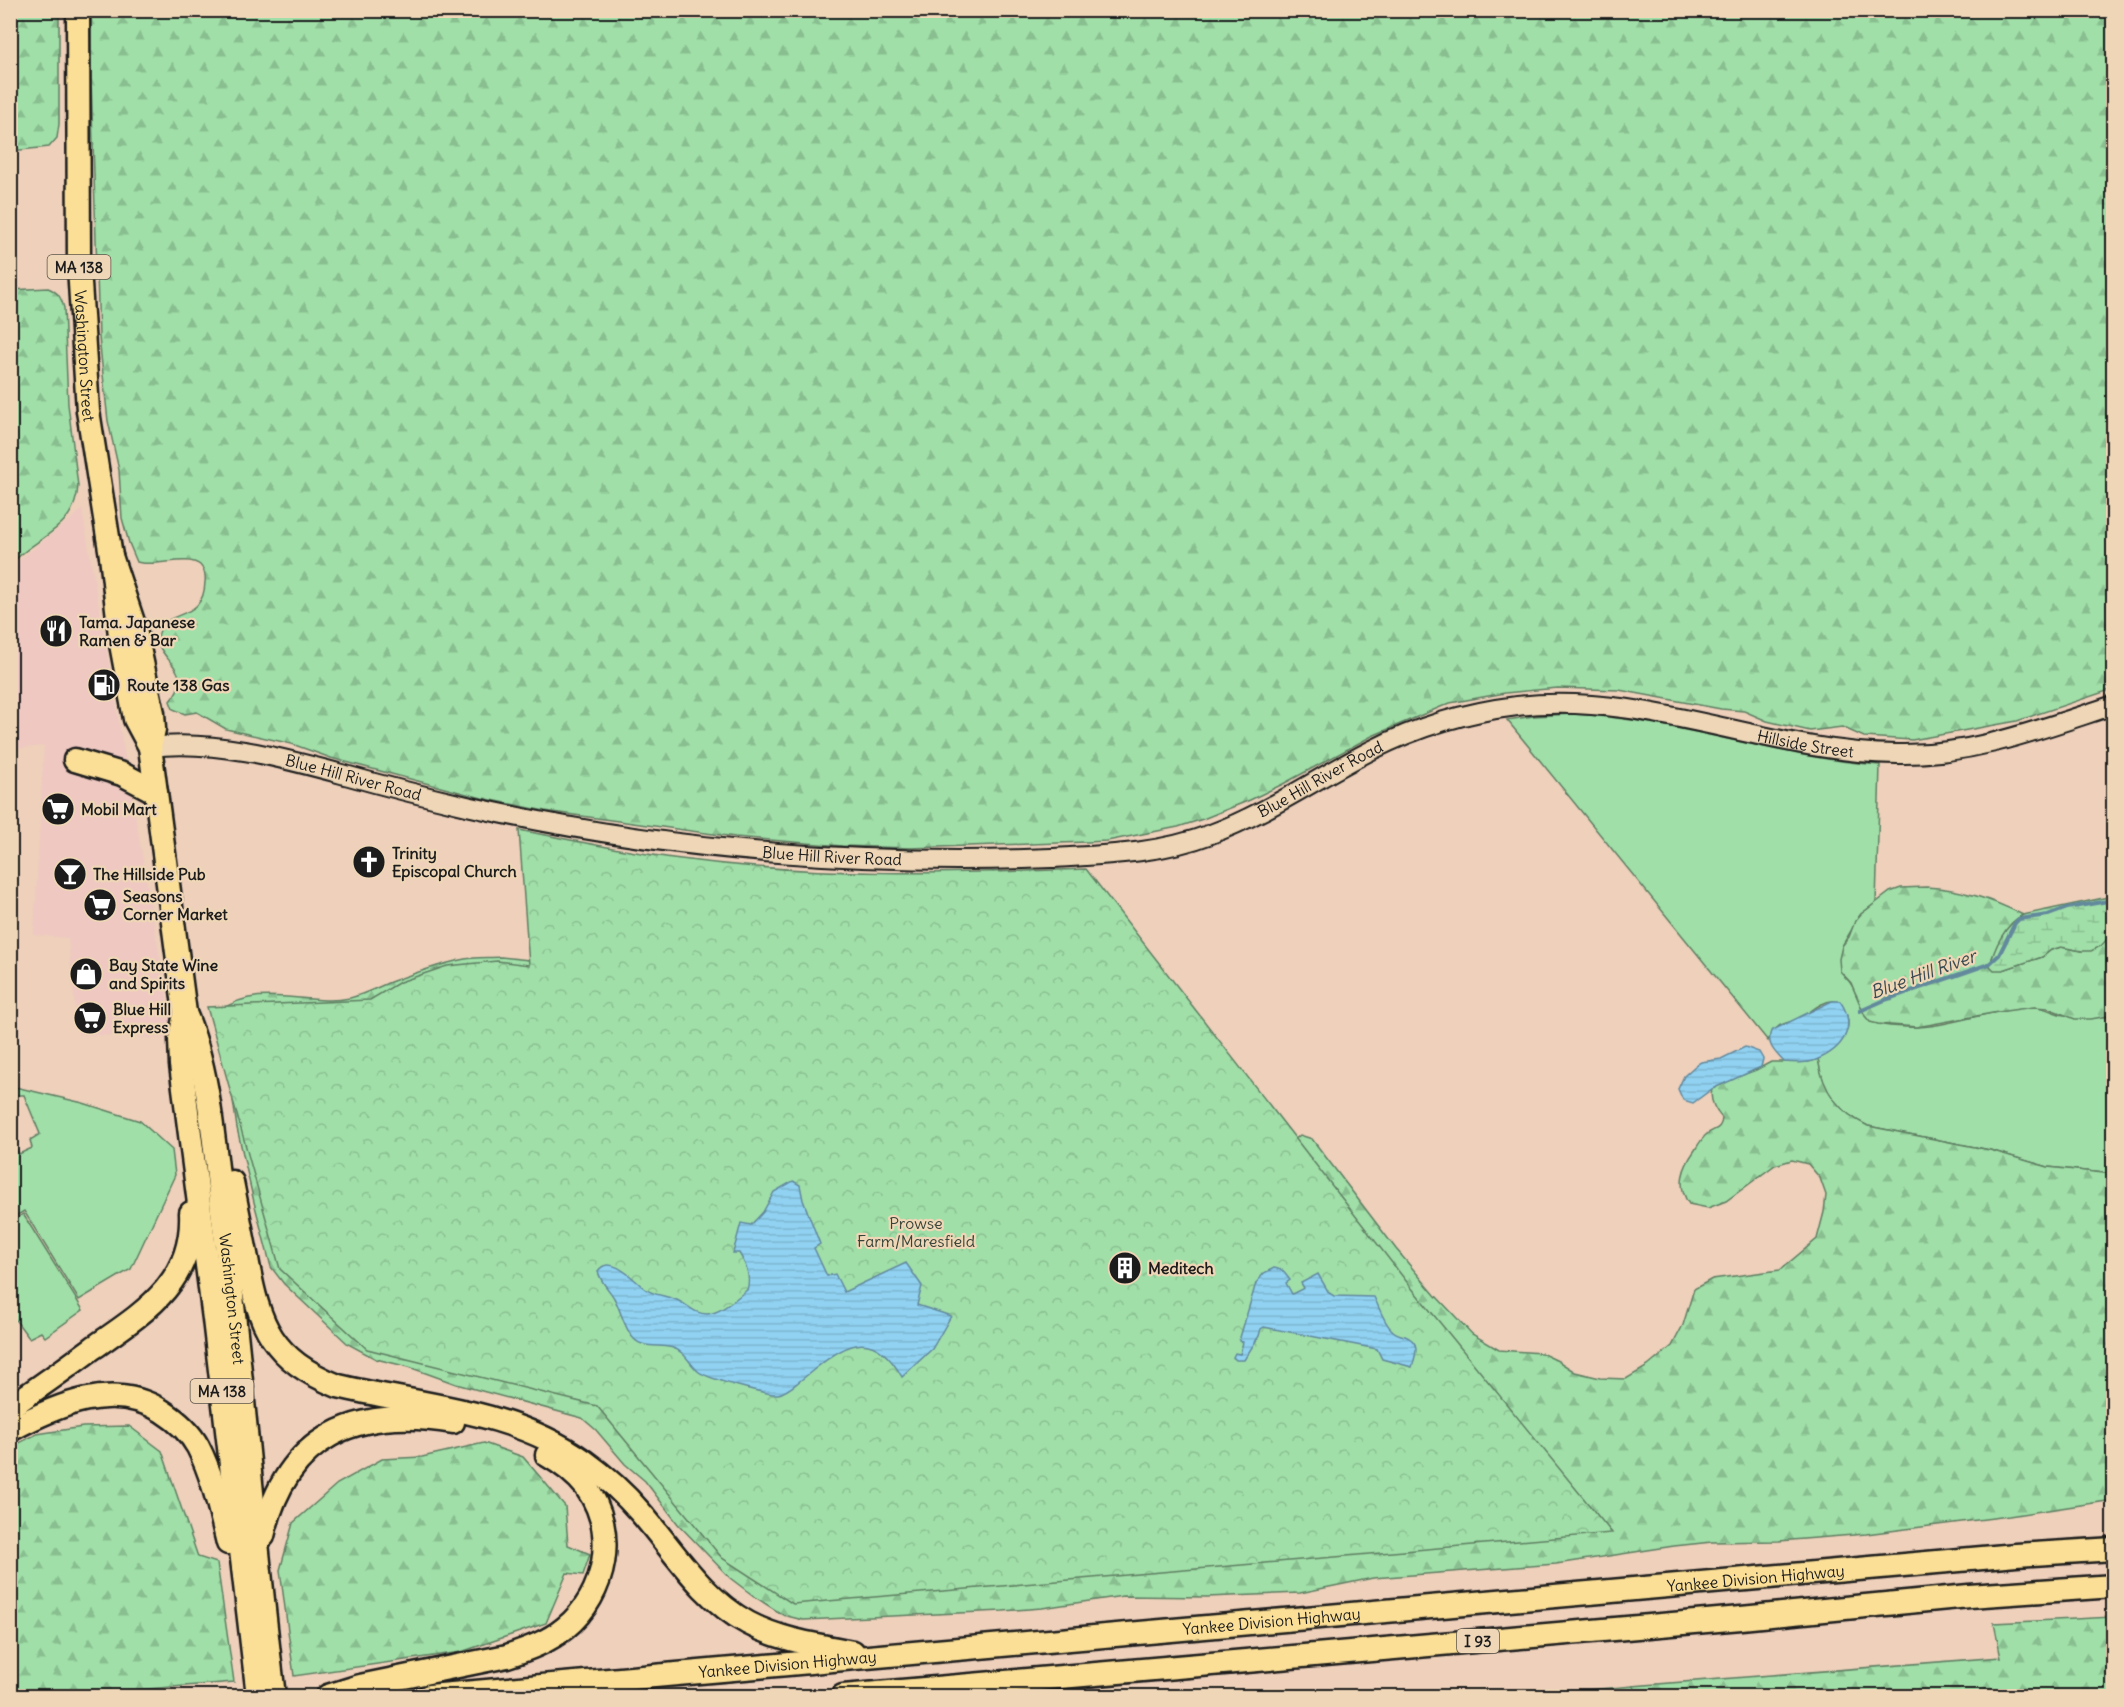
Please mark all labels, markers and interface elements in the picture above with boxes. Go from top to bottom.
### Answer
road number: MA 138 [48,255,110,279]
street label: Washington Street [70,289,100,424]
place label: Tama. Japanese Ramen & Bar [79,612,195,650]
restaurant icon: Tama. Japanese Ramen & Bar [38,613,74,649]
fuel station icon: Route 138 Gas [86,667,122,703]
place label: Route 138 Gas [127,675,229,695]
street label: Hillside Street [1755,725,1855,762]
street label: Blue Hill River Road [1254,736,1386,822]
street label: Blue Hill River Road [283,750,424,805]
supermarket icon: Mobil Mart [40,791,76,827]
place label: Mobil Mart [81,799,157,819]
street label: Blue Hill River Road [761,842,902,869]
place label: Trinity Episcopal Church [392,843,517,882]
church icon: Trinity Episcopal Church [351,844,387,880]
bar icon: The Hillside Pub [52,856,88,892]
place label: The Hillside Pub [93,864,206,884]
place label: Seasons Corner Market [123,886,228,924]
supermarket icon: Seasons Corner Market [82,887,118,923]
water label: Blue Hill River [1867,943,1981,1004]
place label: Bay State Wine and Spirits [109,955,219,994]
shop icon: Bay State Wine and Spirits [68,956,104,992]
place label: Blue Hill Express [113,999,171,1038]
supermarket icon: Blue Hill Express [72,1000,108,1036]
park label: Prowse Farm/Maresfield [857,1213,975,1251]
street label: Washington Street [215,1232,249,1366]
building icon: Meditech [1107,1250,1143,1286]
place label: Meditech [1148,1258,1214,1278]
road number: MA 138 [190,1379,254,1403]
street label: Yankee Division Highway [1666,1560,1846,1596]
street label: Yankee Division Highway [1182,1603,1361,1639]
road number: I 93 [1457,1629,1499,1653]
street label: Yankee Division Highway [698,1646,877,1682]

